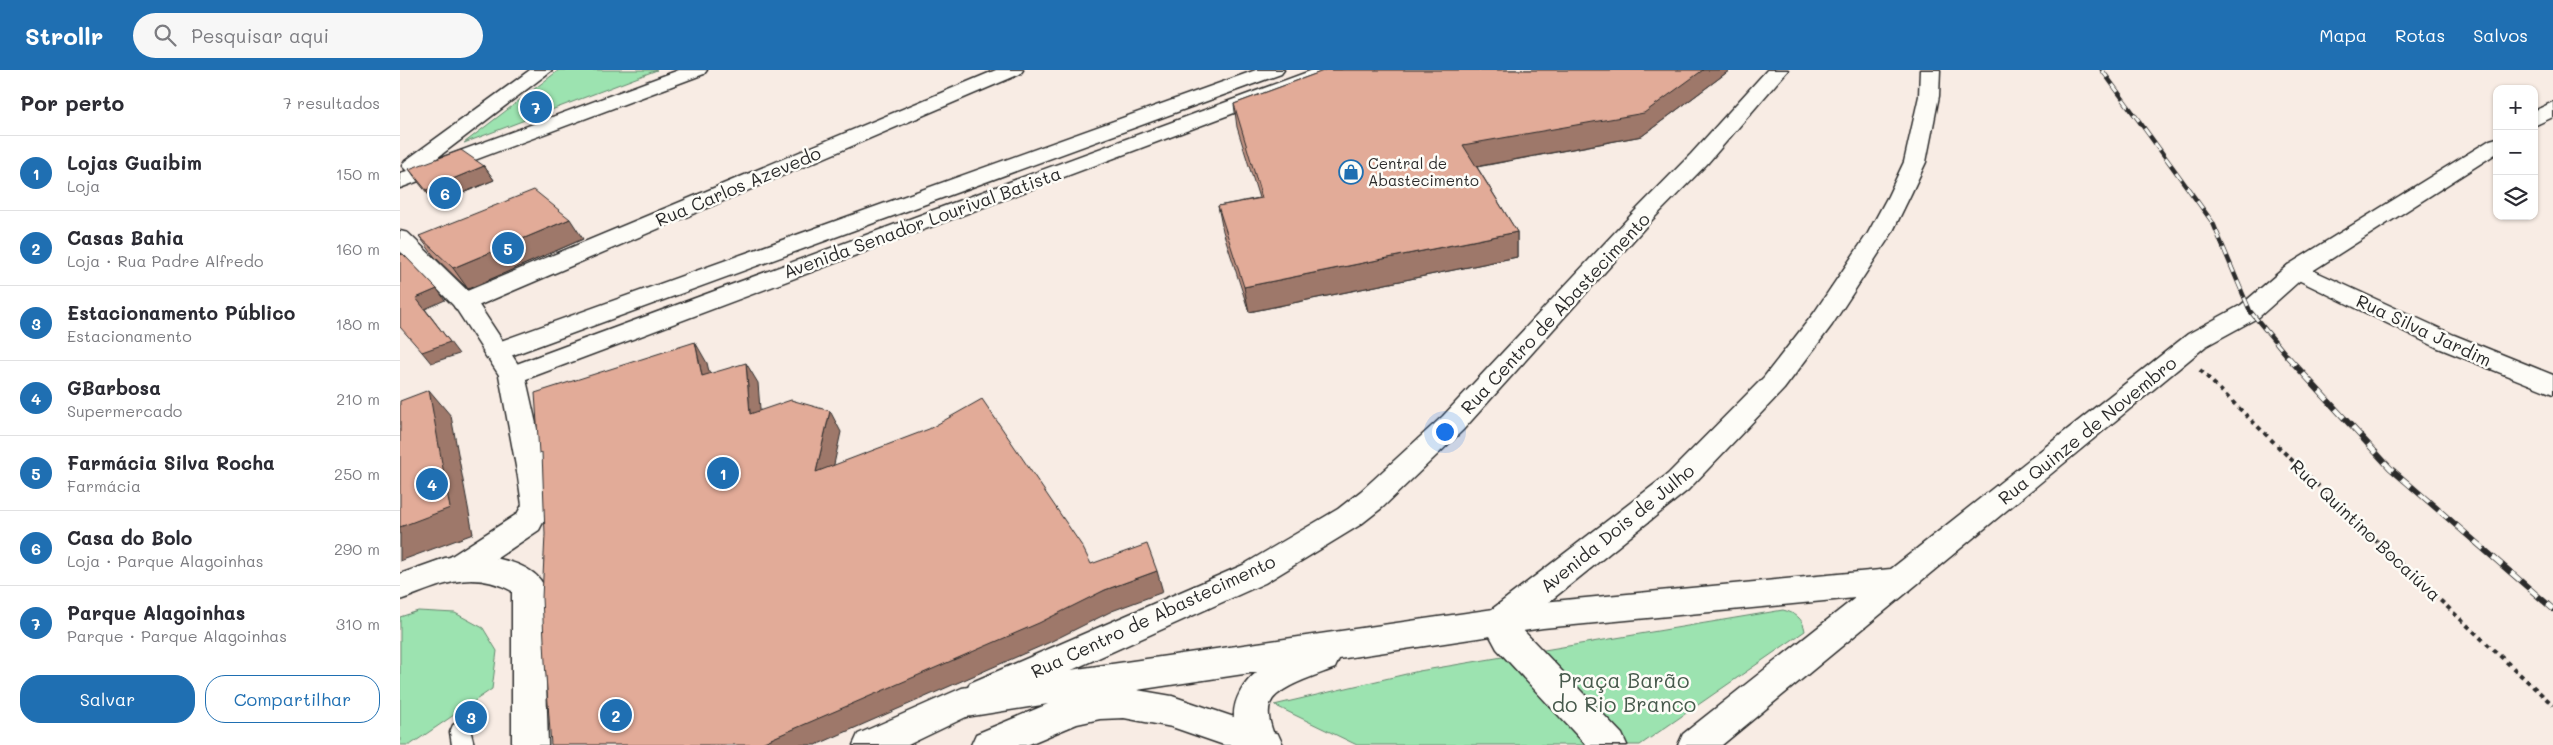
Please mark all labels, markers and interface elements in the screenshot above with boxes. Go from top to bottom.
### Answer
search box [133,13,483,58]
text: Strollr [25,20,103,51]
icon: search [151,21,179,49]
text: Pesquisar aqui [191,23,329,48]
text: Mapa [2319,23,2367,47]
text: Rotas [2395,23,2445,47]
text: Salvos [2473,23,2528,47]
map controls [2493,85,2538,220]
button: + [2493,85,2538,130]
pin: 7 [520,88,552,126]
text: Por perto [20,89,124,116]
text: 7 resultados [283,92,380,113]
button: − [2493,130,2538,175]
street label: Rua Carlos Azevedo [652,140,825,232]
text: Lojas Guaibim [67,150,202,175]
place label: Central de Abastecimento [1368,153,1479,190]
shop icon: Central de Abastecimento [1338,159,1364,185]
street label: Avenida Senador Lourival Batista [780,160,1064,284]
text: 1 [32,163,40,184]
text: 150 m [336,163,380,184]
pin: 6 [429,174,461,212]
text: Loja [67,175,100,196]
button: layers [2493,175,2538,220]
street label: Rua Centro de Abastecimento [1455,207,1655,419]
text: Casas Bahia [67,225,184,250]
pin: 5 [492,229,524,267]
text: 2 [32,238,40,259]
text: 160 m [335,238,380,259]
text: Loja · Rua Padre Alfredo [67,250,263,271]
street label: Rua Silva Jardim [2353,288,2495,372]
text: Estacionamento Público [67,300,295,325]
text: 3 [31,313,41,334]
text: 180 m [335,313,380,334]
text: Estacionamento [67,325,192,346]
street label: Rua Quinze de Novembro [1993,350,2181,510]
text: GBarbosa [67,375,161,400]
text: 4 [31,388,41,409]
text: 210 m [336,388,380,409]
text: Supermercado [67,400,182,421]
your location [1432,419,1458,445]
text: Farmácia Silva Rocha [67,450,275,475]
pin: 1 [707,454,739,492]
street label: Rua Quintino Bocaiúva [2286,454,2446,606]
street label: Avenida Dois de Julho [1535,458,1699,598]
text: 5 [31,463,41,484]
text: 250 m [334,463,380,484]
pin: 4 [416,465,448,503]
text: Farmácia [67,475,141,496]
text: Casa do Bolo [67,525,192,550]
text: 6 [31,538,41,559]
text: 290 m [334,538,380,559]
street label: Rua Centro de Abastecimento [1027,549,1279,683]
text: Loja · Parque Alagoinhas [67,550,264,571]
text: Parque Alagoinhas [67,600,245,625]
text: 7 [32,613,40,634]
text: 310 m [336,613,380,634]
text: Parque · Parque Alagoinhas [67,625,287,646]
park label: Praça Barão do Rio Branco [1552,666,1696,717]
button: Salvar [20,675,195,723]
button: Compartilhar [205,675,380,723]
pin: 2 [600,696,632,734]
pin: 3 [455,698,487,736]

